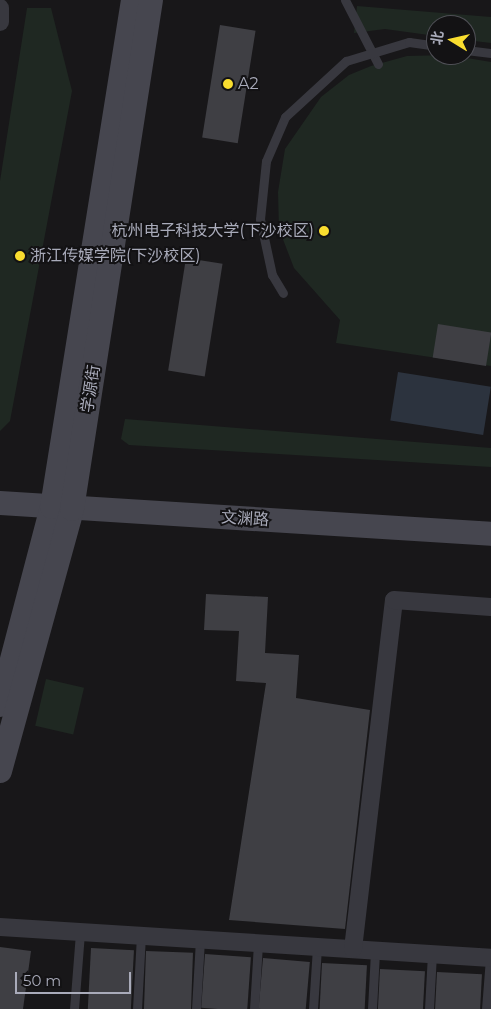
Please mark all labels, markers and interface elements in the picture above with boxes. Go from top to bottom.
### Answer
north arrow [426,15,476,65]
text: 北 [427,29,447,46]
place label: A2 [238,74,259,94]
marker: A2 [222,78,234,90]
place label: 杭州电子科技大学(下沙校区) [111,221,314,241]
marker: 杭州电子科技大学(下沙校区) [318,225,330,237]
place label: 浙江传媒学院(下沙校区) [30,246,201,266]
marker: 浙江传媒学院(下沙校区) [14,250,26,262]
street label: 学源街 [78,364,104,414]
street label: 文渊路 [221,508,269,530]
scale bar [18,962,134,994]
text: 50 m [23,971,61,990]

